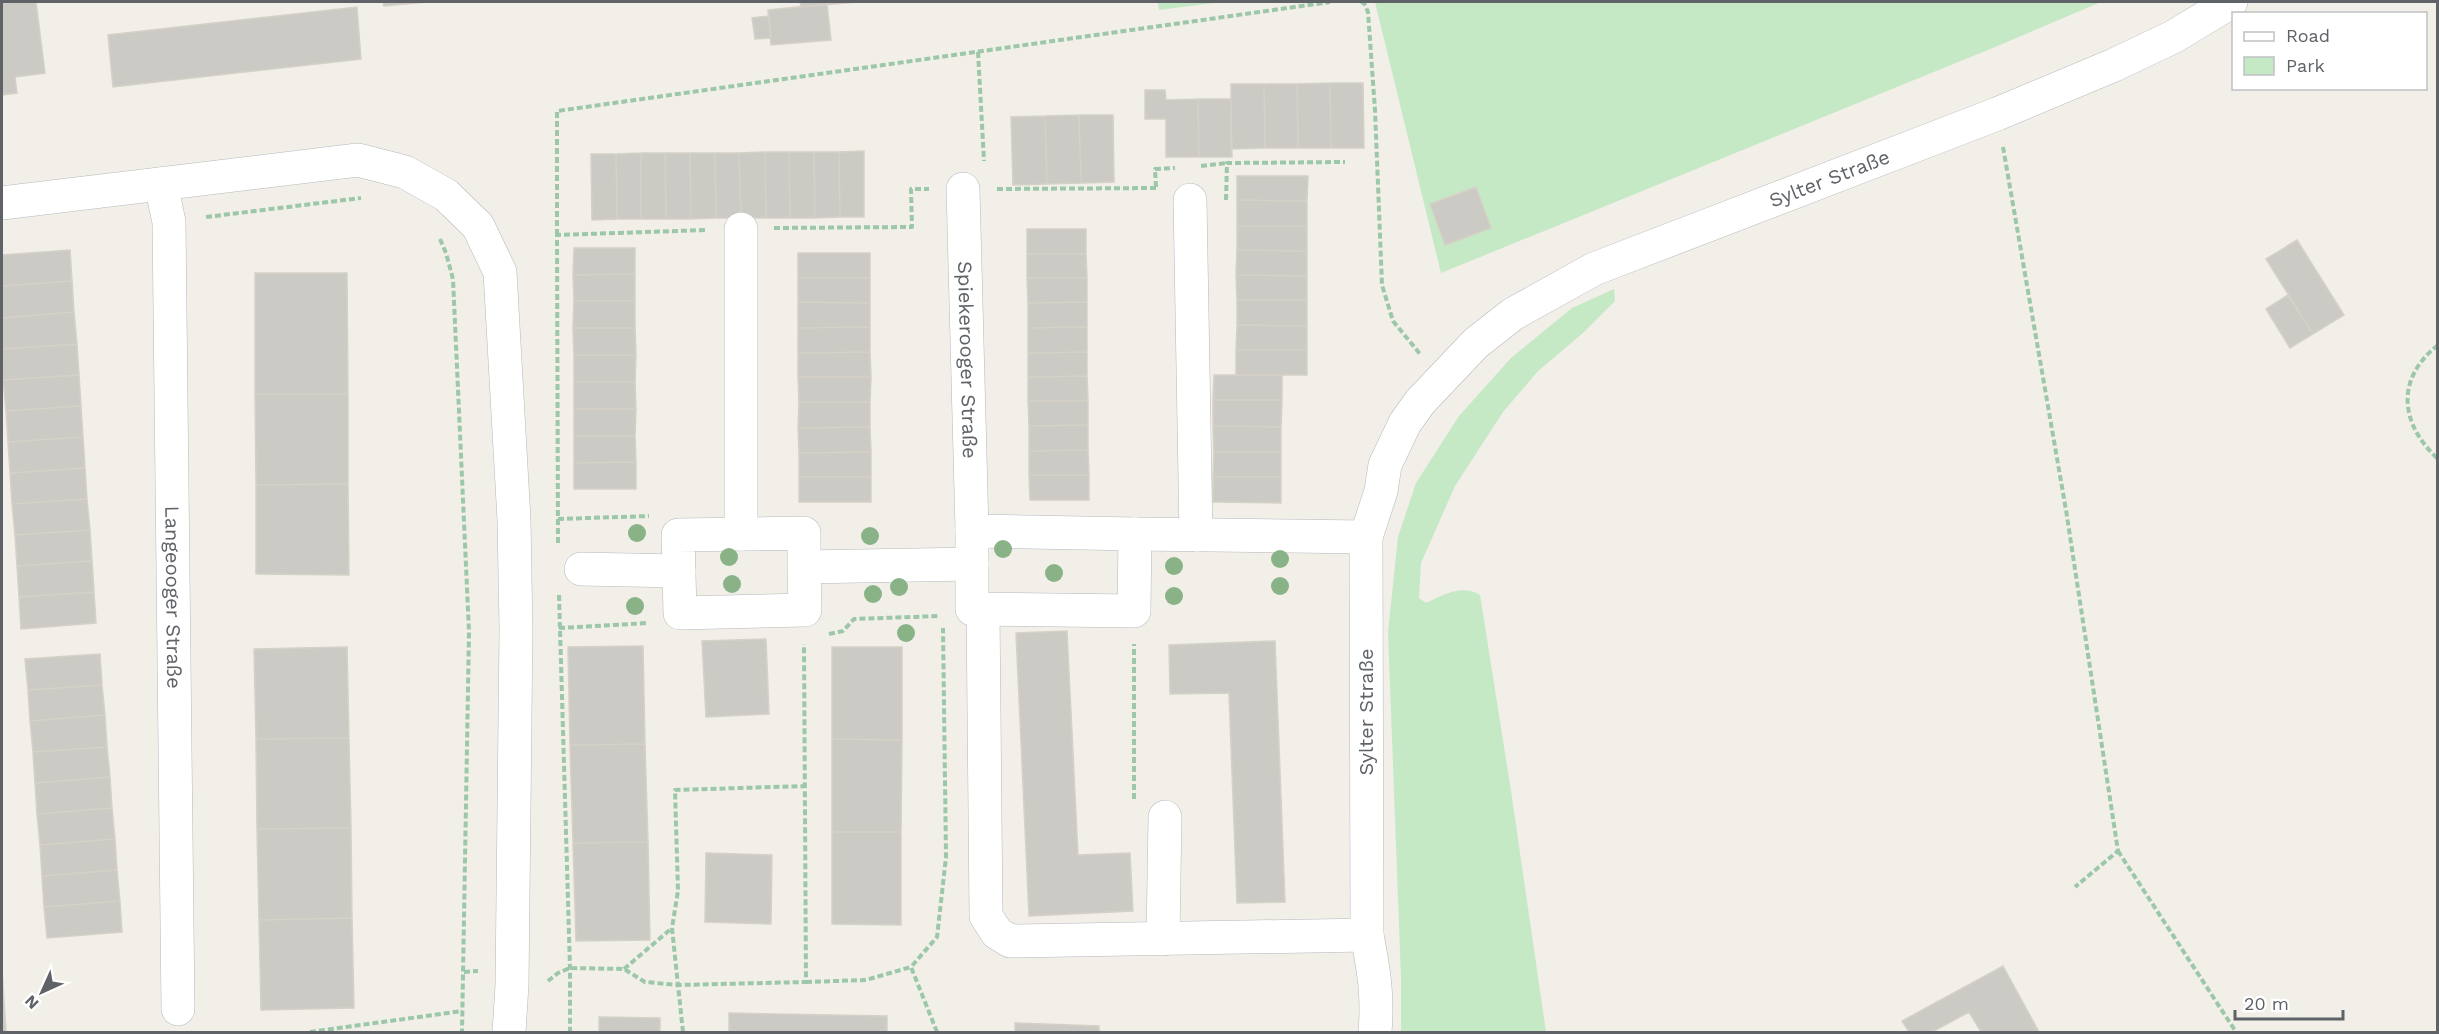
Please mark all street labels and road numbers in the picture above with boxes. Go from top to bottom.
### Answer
street label: Sylter Straße [1766,144,1893,212]
street label: Spiekerooger Straße [953,261,982,459]
street label: Langeooger Straße [160,506,186,689]
street label: Sylter Straße [1354,648,1378,776]

